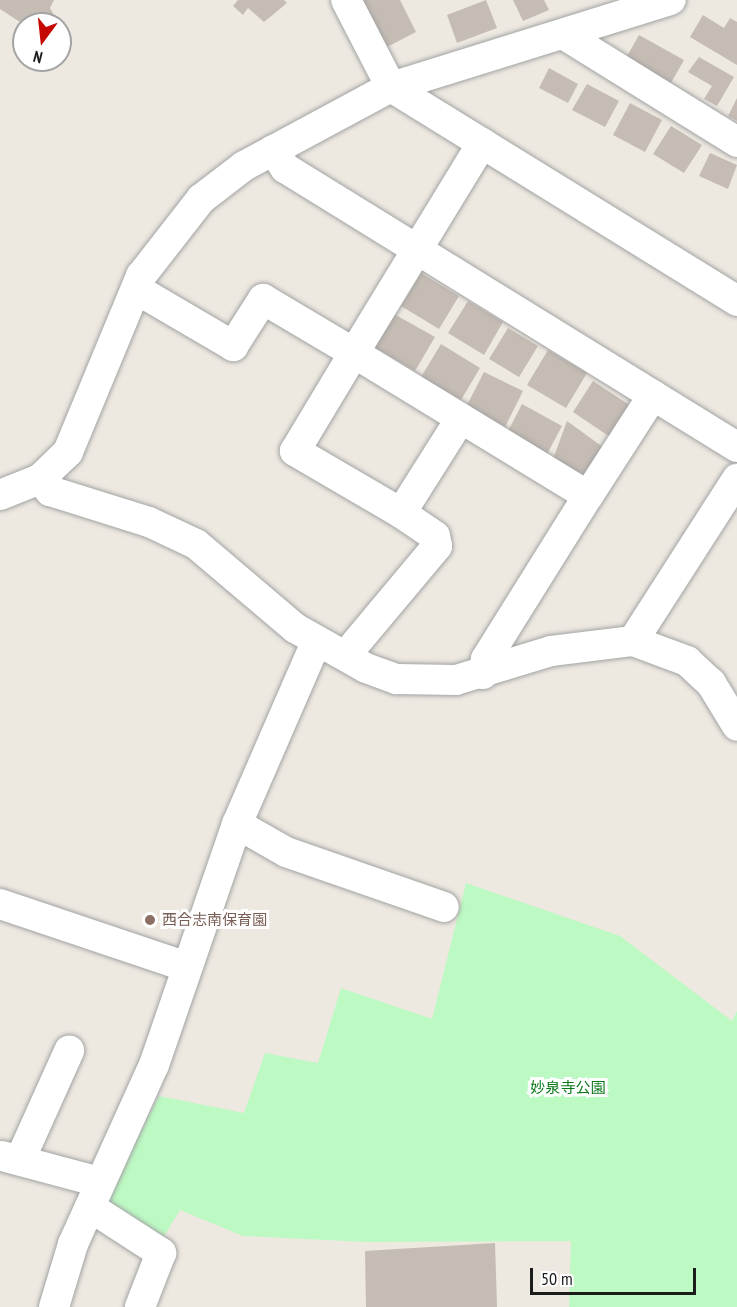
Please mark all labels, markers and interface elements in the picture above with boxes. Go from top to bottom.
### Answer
north arrow [12,12,72,72]
text: N [31,47,45,68]
place label: 西合志南保育園 [162,911,267,929]
marker: 西合志南保育園 [143,913,157,927]
park label: 妙泉寺公園 [531,1079,605,1097]
scale bar [533,1256,700,1294]
text: 50 m [541,1267,573,1290]

